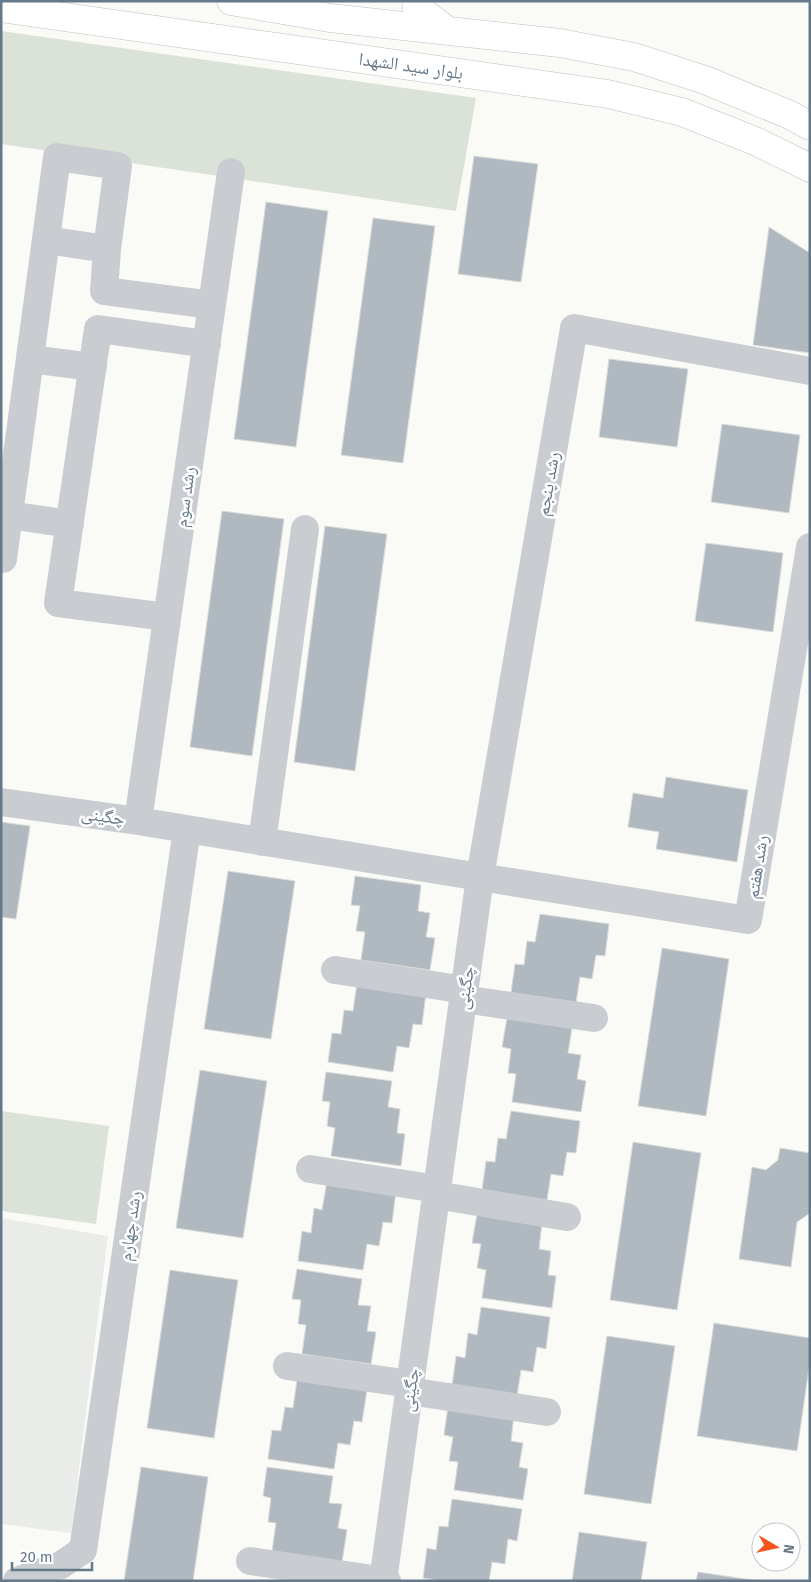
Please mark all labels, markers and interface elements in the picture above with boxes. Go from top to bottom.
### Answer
street label: بلوار سید الشهدا [357,48,465,84]
street label: رشد پنجم [532,450,565,518]
street label: رشد سوم [170,465,201,529]
street label: چگینی [80,802,126,830]
street label: رشد هفتم [741,834,774,901]
street label: چگینی [451,965,479,1011]
street label: رشد چهارم [114,1189,147,1263]
street label: چگینی [396,1367,424,1413]
north arrow [751,1522,801,1572]
scale bar [12,1540,92,1572]
text: N [779,1543,797,1555]
text: 20 m [20,1548,53,1566]

